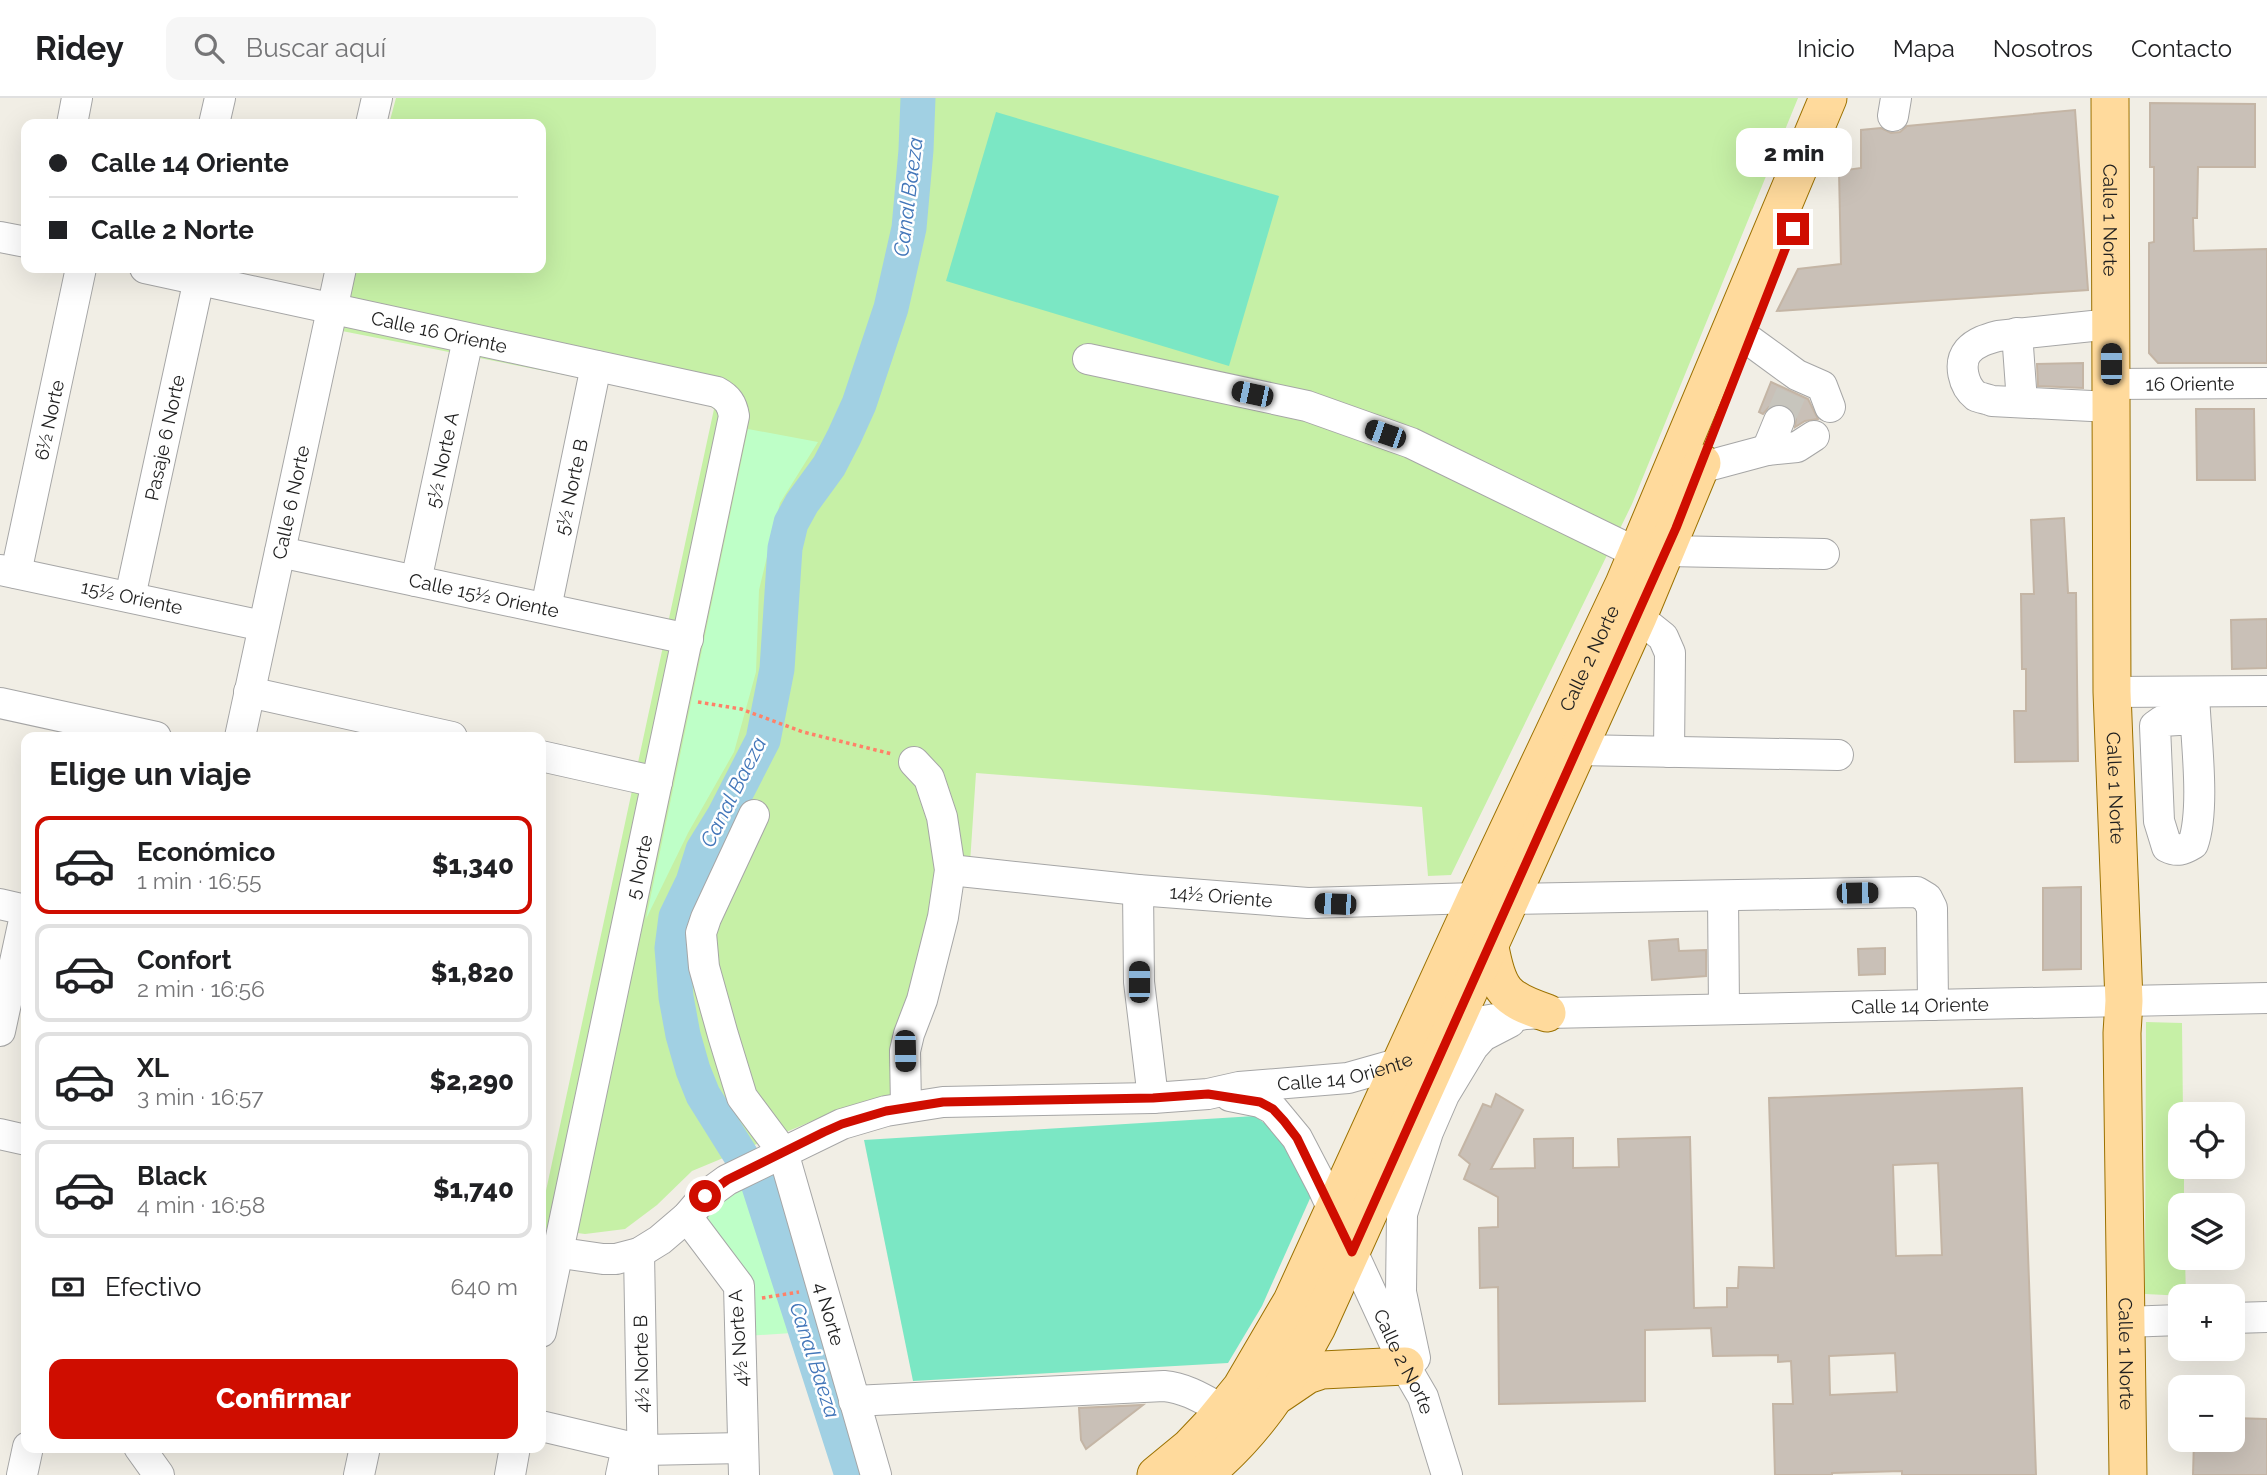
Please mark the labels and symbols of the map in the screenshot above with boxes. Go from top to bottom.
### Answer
callout: 2 min [1735,128,1851,176]
water label: Canal Baeza [888,136,928,258]
street label: Calle 1 Norte [2099,164,2122,276]
route end [1777,213,1809,245]
street label: Calle 16 Oriente [369,306,509,357]
car [2101,343,2122,385]
street label: 16 Oriente [2145,372,2235,395]
street label: Pasaje 6 Norte [140,373,189,503]
street label: 6½ Norte [30,378,68,462]
car [1230,379,1275,409]
street label: 5½ Norte A [421,410,463,510]
car [1362,417,1409,451]
street label: 5½ Norte B [550,437,592,537]
street label: Calle 6 Norte [268,443,313,561]
street label: Calle 15½ Oriente [407,568,561,622]
street label: 15½ Oriente [79,576,185,618]
street label: Calle 2 Norte [1555,602,1623,715]
street label: Calle 1 Norte [2103,731,2129,845]
water label: Canal Baeza [695,733,771,851]
street label: 5 Norte [621,833,657,901]
street label: 14½ Oriente [1169,881,1273,911]
car [1836,882,1879,904]
car [1314,893,1357,915]
car [1129,961,1150,1003]
street label: Calle 14 Oriente [1851,993,1989,1018]
car [895,1030,916,1072]
street label: Calle 14 Oriente [1276,1048,1417,1095]
route start [689,1180,721,1212]
street label: 4 Norte [810,1279,849,1348]
street label: 4½ Norte A [724,1288,752,1387]
street label: Calle 1 Norte [2115,1297,2138,1410]
water label: Canal Baeza [785,1299,845,1421]
street label: Calle 2 Norte [1369,1306,1439,1416]
street label: 4½ Norte B [629,1315,653,1413]

